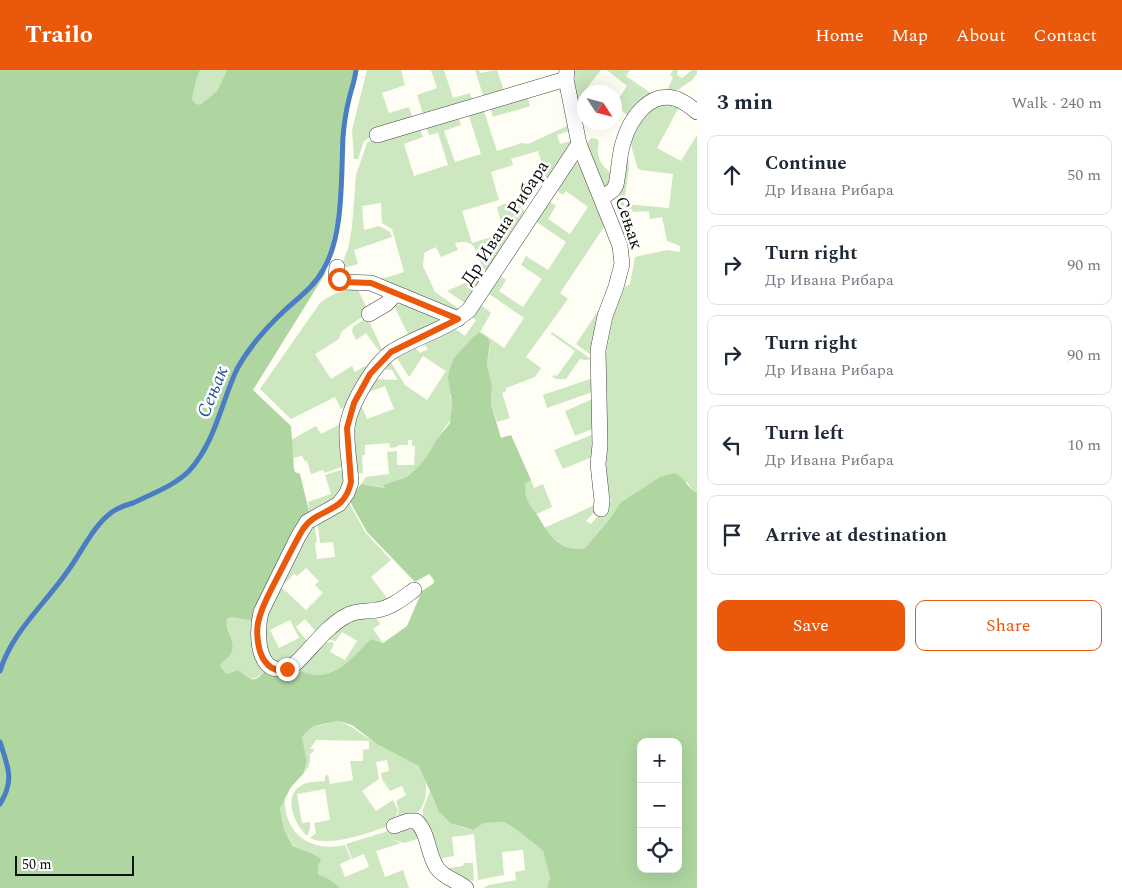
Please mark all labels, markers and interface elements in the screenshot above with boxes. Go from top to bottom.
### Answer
text: Trailo [25,17,93,53]
text: Home [815,22,864,49]
text: Map [892,22,928,49]
text: About [956,22,1006,49]
text: Contact [1034,22,1097,49]
north arrow [577,85,622,130]
text: 3 min [717,87,773,119]
text: Walk · 240 m [1011,91,1102,115]
text: Continue [765,149,847,178]
street label: Др Ивана Рибара [454,155,556,291]
icon: ahead [718,161,746,189]
text: 50 m [1067,163,1101,187]
text: Др Ивана Рибара [765,178,894,202]
street label: Сењак [608,193,650,253]
text: Turn right [765,239,858,268]
icon: right [718,251,746,279]
text: 90 m [1067,253,1101,277]
route start [328,268,351,291]
text: Др Ивана Рибара [765,268,894,292]
text: Turn right [765,329,858,358]
icon: right [718,341,746,369]
text: 90 m [1067,343,1101,367]
text: Др Ивана Рибара [765,358,894,382]
water label: Сењак [190,362,236,422]
text: Turn left [765,419,844,448]
icon: left [718,431,746,459]
text: 10 m [1067,433,1101,457]
text: Др Ивана Рибара [765,448,894,472]
icon: arrive [718,521,746,549]
text: Arrive at destination [765,521,947,550]
button: Save [717,600,905,651]
button: Share [915,600,1102,651]
route end [276,658,299,681]
map controls [637,738,682,873]
button: + [637,738,682,783]
button: − [637,783,682,828]
button: locate [637,828,682,873]
scale bar [15,853,134,876]
text: 50 m [22,854,52,875]

